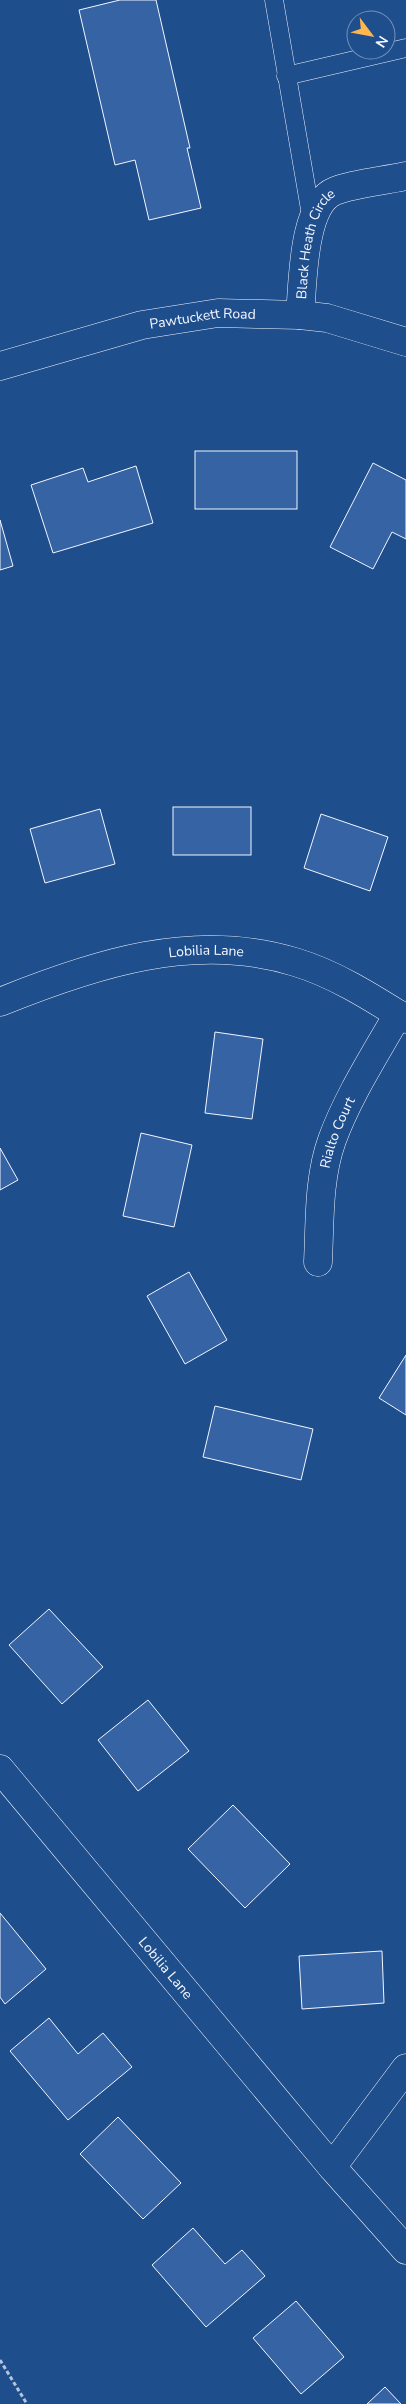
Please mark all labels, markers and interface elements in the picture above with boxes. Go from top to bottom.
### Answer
north arrow [346,10,396,60]
text: N [371,32,392,51]
street label: Black Heath Circle [292,184,339,300]
street label: Pawtuckett Road [148,304,256,334]
street label: Lobilia Lane [168,941,245,962]
street label: Rialto Court [316,1094,360,1170]
street label: Lobilia Lane [134,1933,197,2003]

